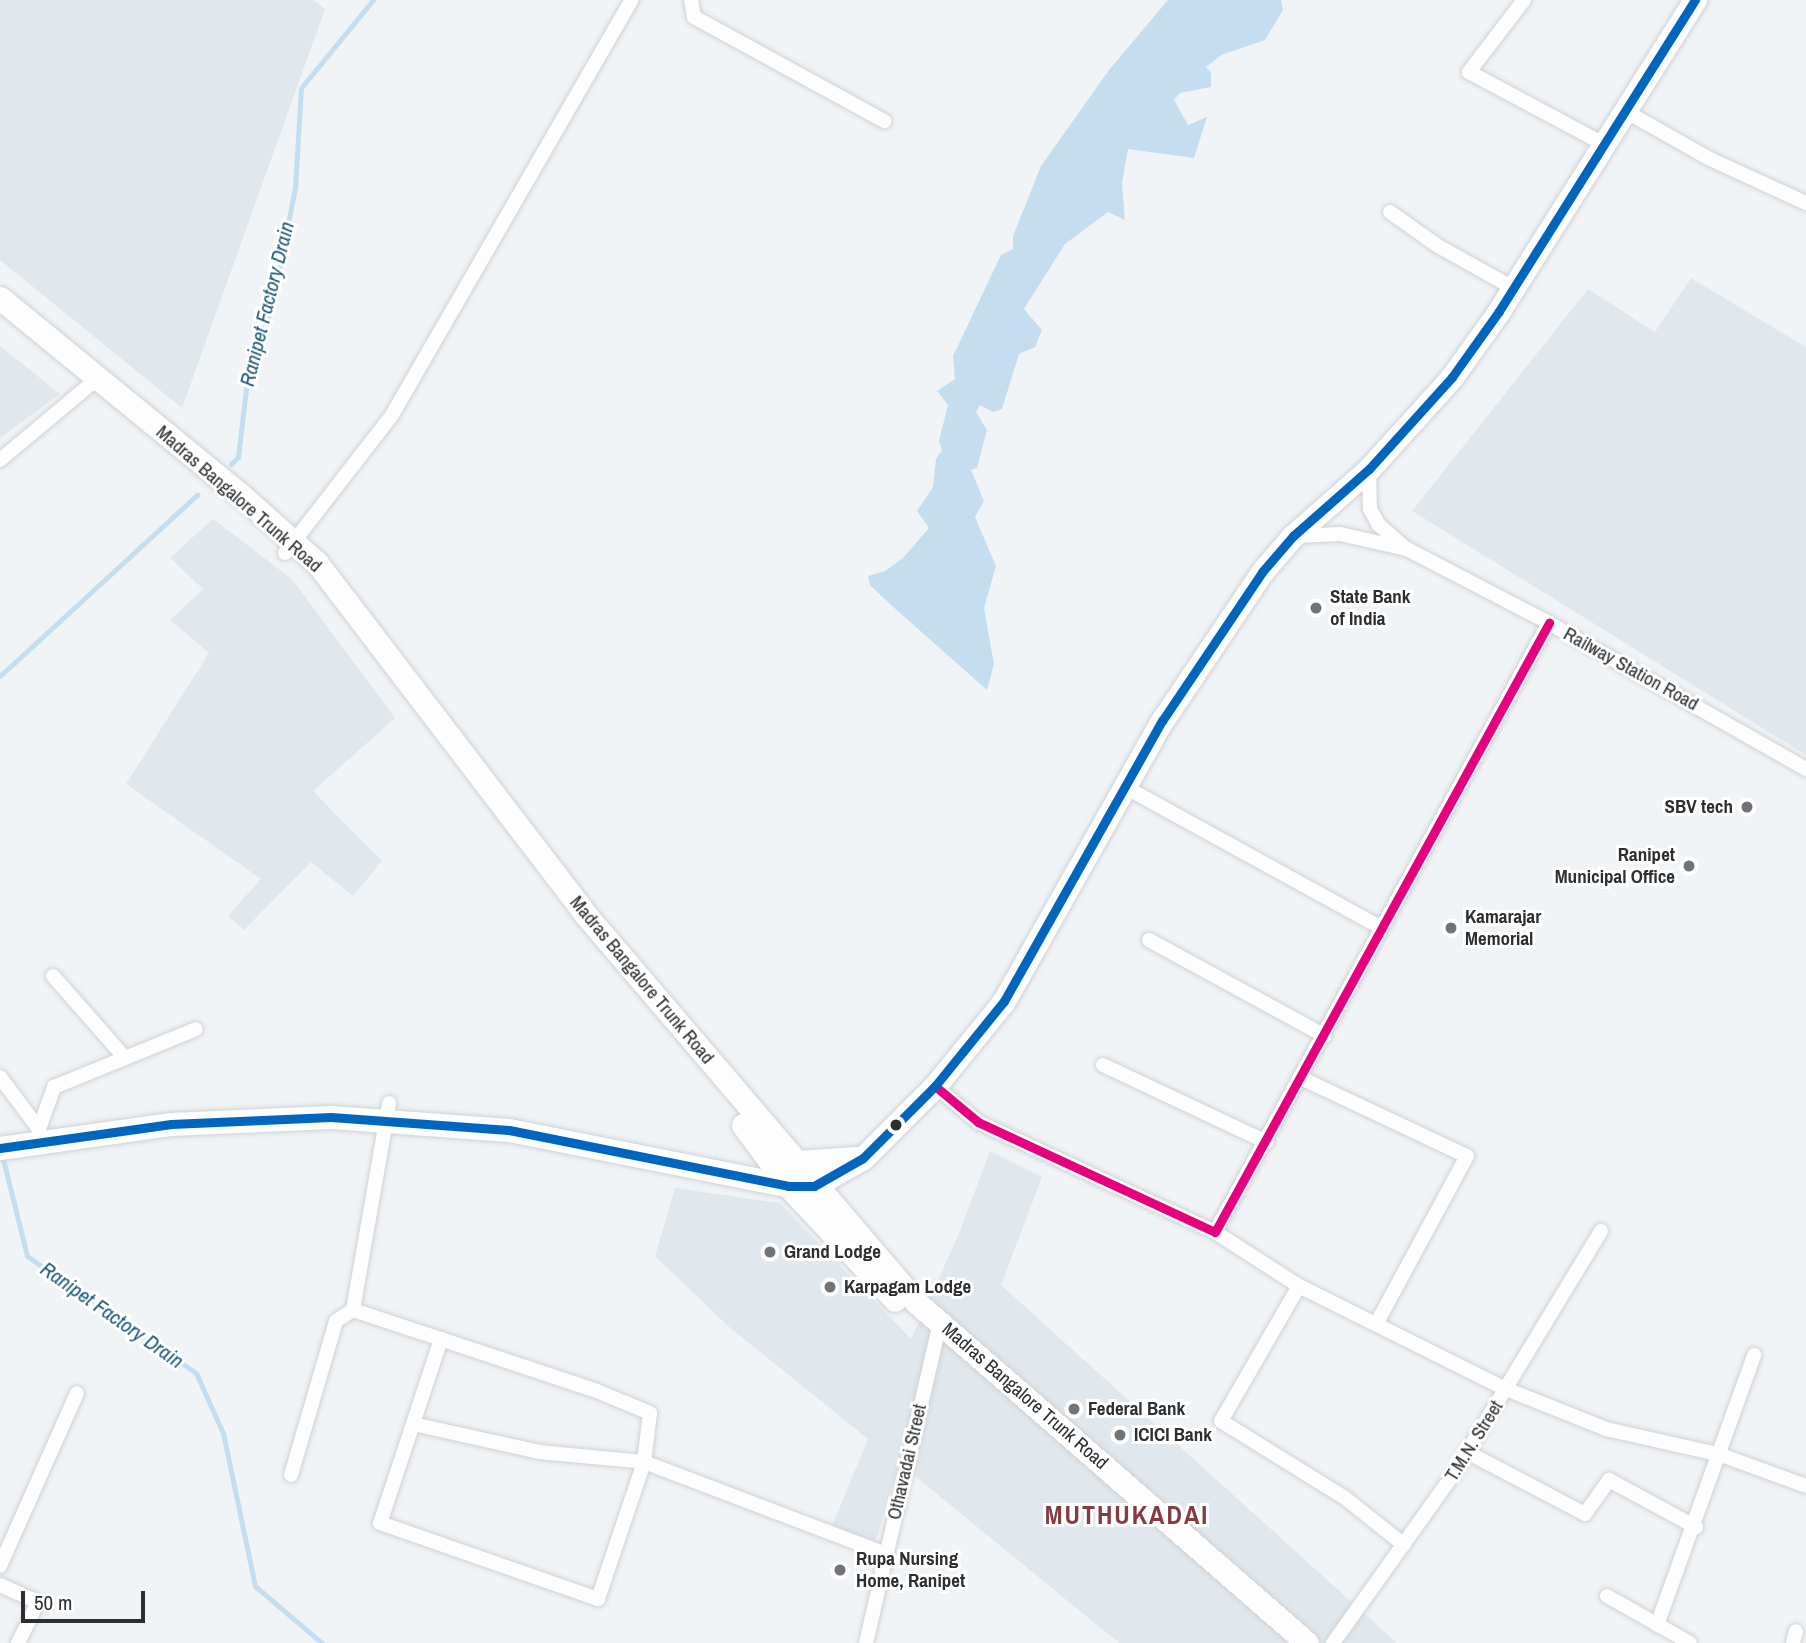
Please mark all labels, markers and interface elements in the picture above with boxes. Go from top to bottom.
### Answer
water label: Ranipet Factory Drain [234,219,300,389]
street label: Madras Bangalore Trunk Road [151,421,327,577]
place label: State Bank of India [1330,586,1411,630]
marker: State Bank of India [1308,600,1324,616]
street label: Railway Station Road [1560,623,1702,715]
place label: SBV tech [1665,796,1733,818]
marker: SBV tech [1739,799,1755,815]
place label: Ranipet Municipal Office [1555,844,1675,888]
marker: Ranipet Municipal Office [1681,858,1697,874]
street label: Madras Bangalore Trunk Road [565,891,719,1069]
place label: Kamarajar Memorial [1465,906,1541,950]
marker: Kamarajar Memorial [1443,920,1459,936]
unlabelled marker [889,1118,903,1132]
place label: Grand Lodge [784,1241,881,1263]
marker: Grand Lodge [762,1244,778,1260]
water label: Ranipet Factory Drain [36,1256,188,1374]
place label: Karpagam Lodge [844,1276,971,1298]
marker: Karpagam Lodge [822,1279,838,1295]
street label: Madras Bangalore Trunk Road [937,1318,1113,1474]
street label: T.M.N. Street [1440,1396,1508,1486]
place label: Federal Bank [1088,1398,1185,1420]
marker: Federal Bank [1066,1401,1082,1417]
street label: Othavadai Street [883,1402,931,1522]
place label: ICICI Bank [1134,1424,1212,1446]
marker: ICICI Bank [1112,1427,1128,1443]
district label: MUTHUKADAI [1046,1499,1208,1531]
place label: Rupa Nursing Home, Ranipet [856,1548,965,1592]
marker: Rupa Nursing Home, Ranipet [830,1560,850,1580]
scale bar [24,1576,149,1620]
text: 50 m [34,1588,72,1617]

